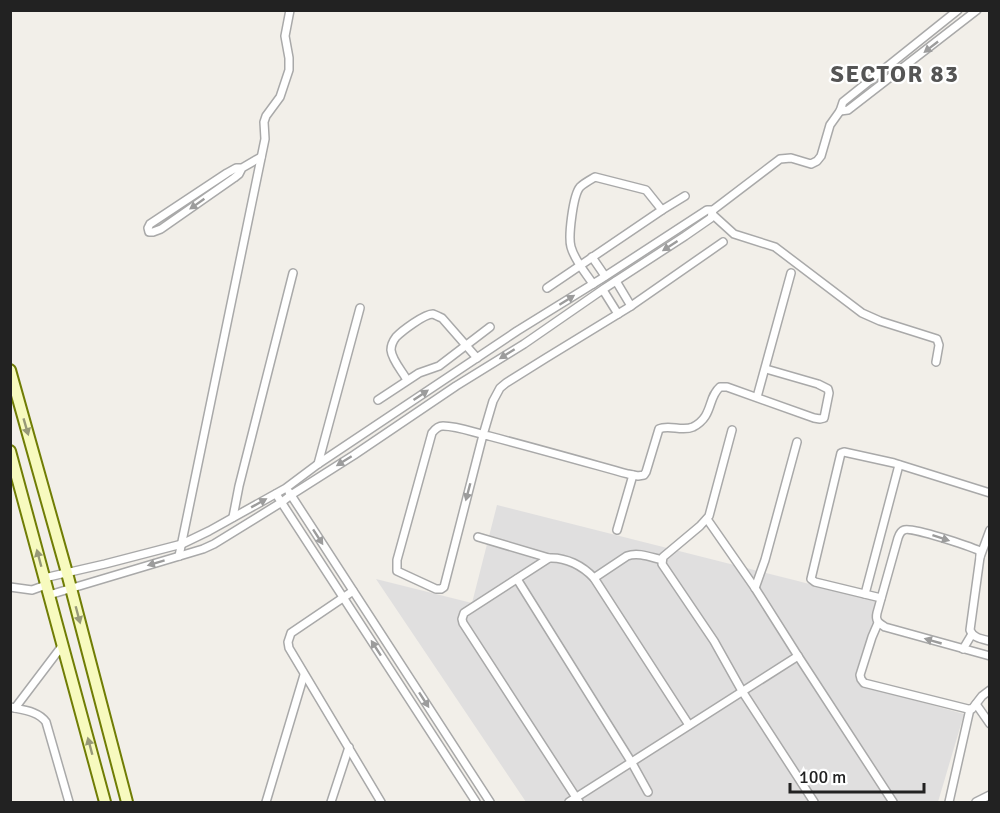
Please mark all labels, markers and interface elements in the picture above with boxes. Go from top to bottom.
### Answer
one-way arrow [923,40,939,53]
district label: SECTOR 83 [831,59,959,89]
one-way arrow [190,198,206,210]
one-way arrow [662,240,678,251]
one-way arrow [559,294,575,305]
one-way arrow [499,348,515,359]
one-way arrow [413,390,429,401]
one-way arrow [22,418,31,436]
one-way arrow [336,456,353,467]
one-way arrow [463,482,473,501]
one-way arrow [251,498,268,508]
one-way arrow [312,528,323,545]
one-way arrow [932,534,950,543]
one-way arrow [34,549,43,567]
one-way arrow [147,559,165,568]
one-way arrow [73,606,83,624]
one-way arrow [924,636,942,645]
one-way arrow [370,640,382,656]
one-way arrow [418,692,429,708]
one-way arrow [85,737,94,755]
scale bar [790,756,924,794]
text: 100 m [799,766,846,788]

